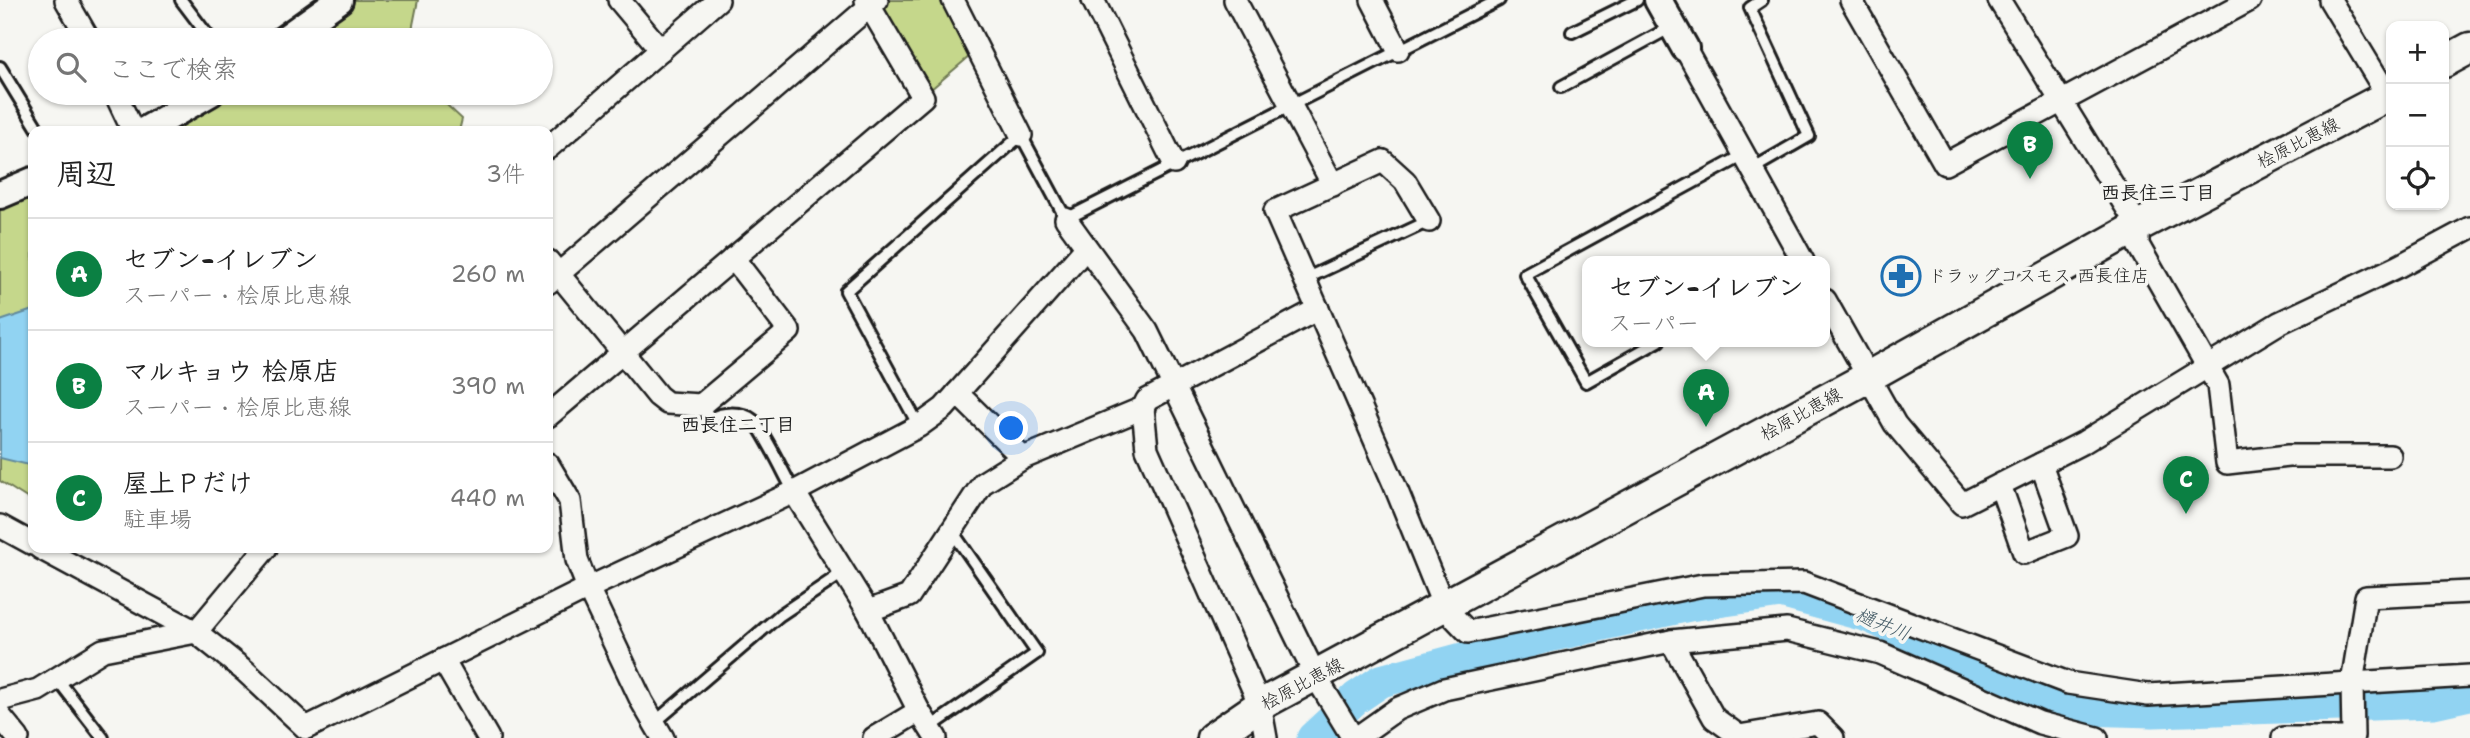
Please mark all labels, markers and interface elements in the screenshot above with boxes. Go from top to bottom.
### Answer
map controls [2386,21,2449,210]
button: + [2386,21,2449,84]
search box [28,28,553,105]
icon: search [52,48,90,86]
text: ここで検索 [108,51,238,86]
button: − [2386,84,2449,147]
street label: 桧原比恵線 [2252,112,2344,174]
pin: B [2007,121,2053,179]
button: locate [2386,147,2449,210]
text: 周辺 [56,153,116,194]
text: 3件 [486,159,525,189]
district label: 西長住三丁目 [2101,180,2215,205]
text: セブン-イレブン [123,241,319,276]
pharmacy icon: ドラッグコスモス 西長住店 [1880,255,1922,297]
popup [1582,256,1830,347]
text: A [70,259,88,289]
text: 260 m [451,259,525,289]
place label: ドラッグコスモス 西長住店 [1928,264,2149,288]
text: セブン-イレブン [1608,269,1804,304]
text: スーパー · 桧原比恵線 [123,280,351,310]
text: スーパー [1608,308,1699,338]
text: マルキョウ 桧原店 [123,353,339,388]
pin: A [1683,369,1729,427]
text: B [72,371,86,401]
text: 390 m [451,371,525,401]
street label: 桧原比恵線 [1756,382,1846,446]
text: スーパー · 桧原比恵線 [123,392,351,422]
your location [994,411,1028,445]
district label: 西長住二丁目 [681,412,795,437]
pin: C [2163,456,2209,514]
text: 屋上Ｐだけ [123,465,253,500]
text: C [72,483,86,513]
text: 440 m [450,483,525,513]
text: 駐車場 [123,504,192,534]
water label: 樋井川 [1852,602,1914,646]
street label: 桧原比恵線 [1257,652,1347,716]

